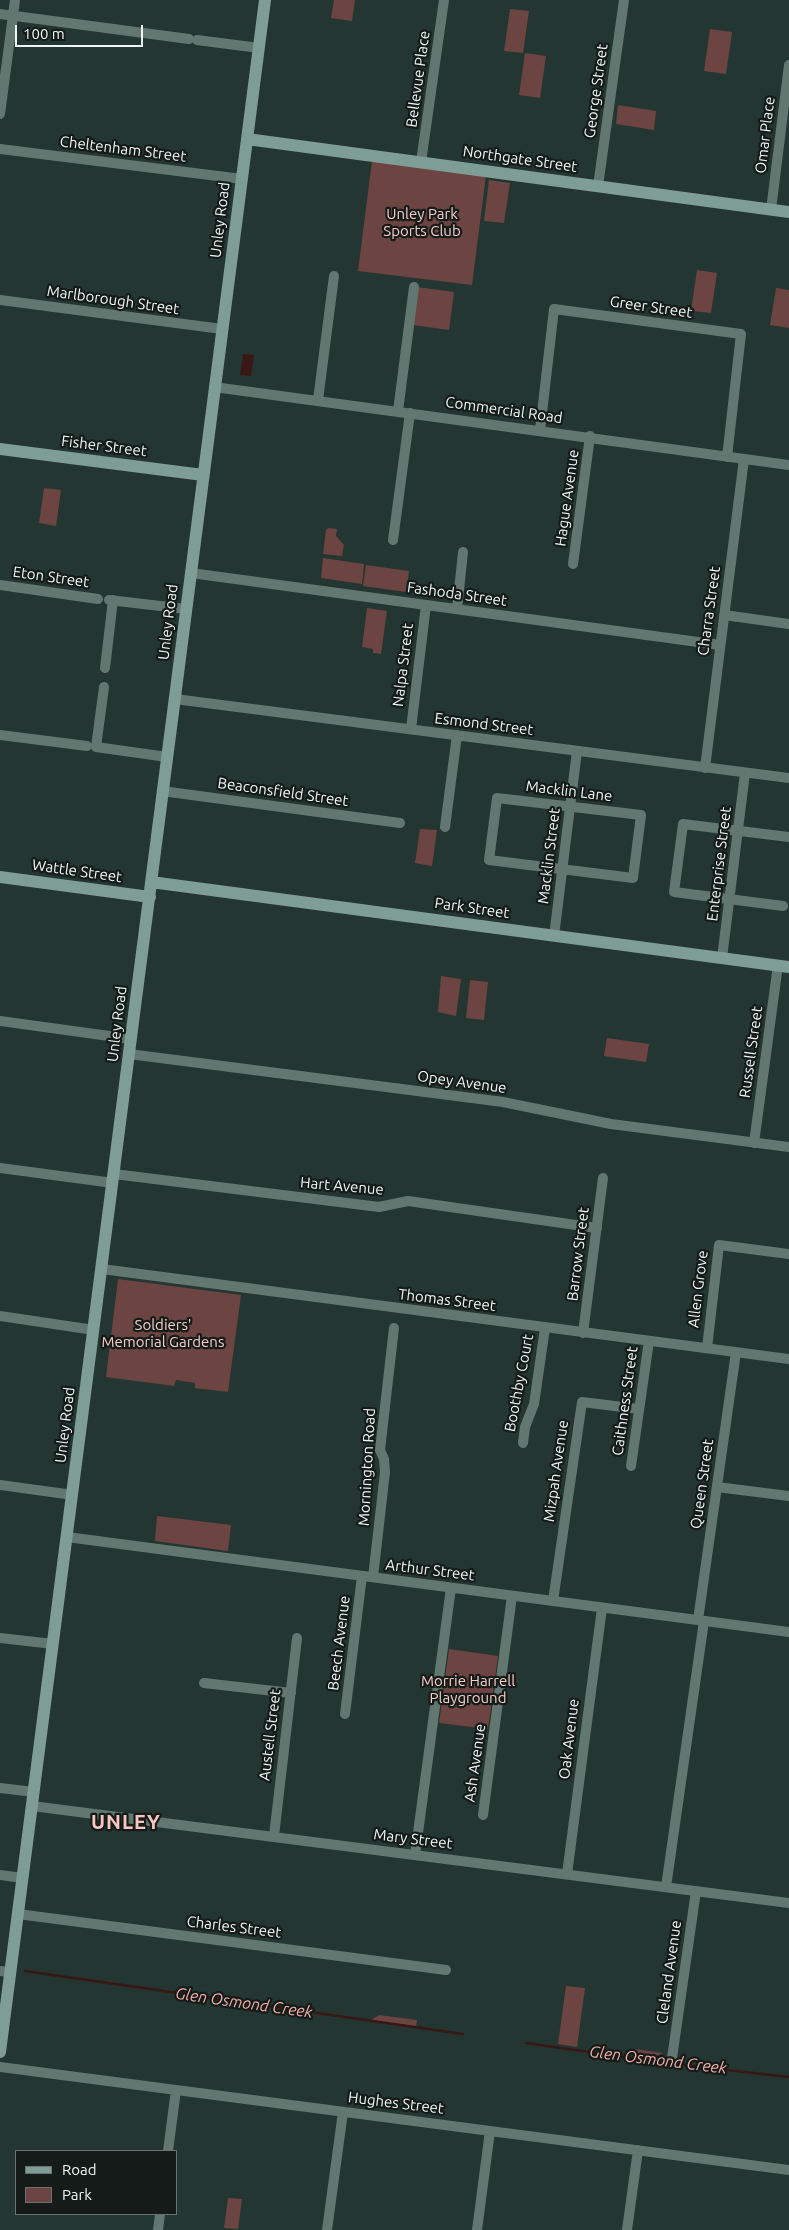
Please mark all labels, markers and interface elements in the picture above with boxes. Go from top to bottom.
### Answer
scale bar [18,15,145,47]
text: 100 m [23,25,65,42]
street label: Bellevue Place [402,30,434,128]
street label: George Street [580,43,612,139]
street label: Omar Place [751,96,779,174]
street label: Cheltenham Street [59,132,187,166]
street label: Northgate Street [462,142,578,176]
street label: Unley Road [206,181,234,259]
park label: Unley Park Sports Club [383,205,461,240]
street label: Marlborough Street [46,282,180,318]
street label: Greer Street [609,292,693,322]
street label: Commercial Road [444,393,564,427]
street label: Fisher Street [60,432,148,460]
street label: Hague Avenue [551,448,583,548]
street label: Eton Street [12,563,90,591]
street label: Charra Street [694,565,724,657]
street label: Fashoda Street [406,578,508,610]
street label: Unley Road [154,583,182,661]
street label: Nalpa Street [389,622,417,708]
street label: Esmond Street [434,709,534,739]
street label: Beaconsfield Street [216,774,350,810]
street label: Macklin Lane [525,777,613,805]
street label: Enterprise Street [703,806,735,922]
street label: Macklin Street [534,807,564,905]
street label: Wattle Street [31,856,123,886]
street label: Park Street [434,894,510,922]
street label: Unley Road [103,985,131,1063]
street label: Russell Street [736,1005,766,1099]
street label: Opey Avenue [416,1067,508,1097]
street label: Hart Avenue [300,1173,384,1199]
street label: Barrow Street [563,1206,593,1302]
street label: Allen Grove [684,1249,712,1329]
street label: Thomas Street [397,1285,497,1315]
park label: Soldiers' Memorial Gardens [102,1316,224,1351]
street label: Boothby Court [501,1333,537,1433]
street label: Caithness Street [608,1345,642,1457]
street label: Unley Road [51,1386,79,1464]
street label: Mornington Road [355,1408,379,1526]
street label: Mizpah Avenue [540,1419,572,1523]
street label: Queen Street [687,1438,717,1530]
street label: Arthur Street [385,1556,475,1584]
street label: Beech Avenue [324,1594,354,1692]
park label: Morrie Harrell Playground [421,1672,515,1707]
street label: Austell Street [255,1688,285,1782]
street label: Oak Avenue [555,1698,583,1780]
street label: Ash Avenue [461,1723,489,1803]
district label: UNLEY [90,1810,162,1834]
street label: Mary Street [373,1825,453,1853]
street label: Charles Street [186,1912,282,1942]
street label: Cleland Avenue [653,1919,685,2025]
water label: Glen Osmond Creek [174,1984,314,2022]
water label: Glen Osmond Creek [588,2042,728,2078]
street label: Hughes Street [347,2088,445,2118]
legend [15,2150,178,2215]
text: Road [62,2161,97,2178]
text: Park [62,2186,92,2203]

